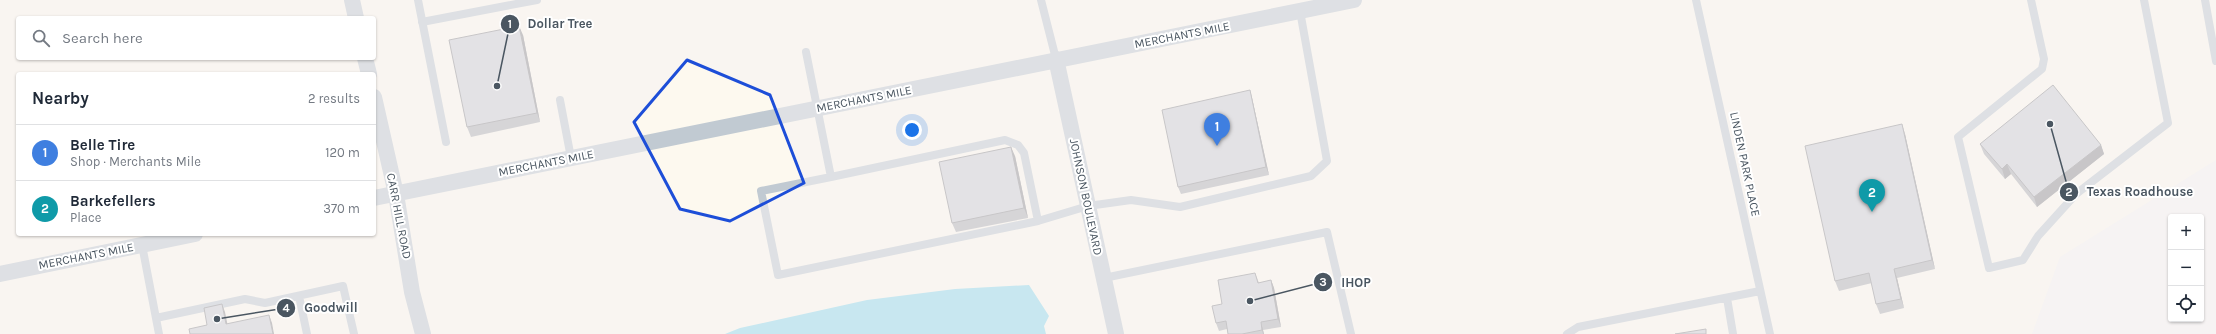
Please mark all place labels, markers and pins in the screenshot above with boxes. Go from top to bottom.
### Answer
callout: Dollar Tree [500,11,601,36]
pin: 1 [1204,113,1230,146]
pin: 2 [1859,179,1885,212]
callout: Texas Roadhouse [2059,179,2201,204]
callout: IHOP [1313,270,1379,295]
callout: Goodwill [276,295,365,320]

